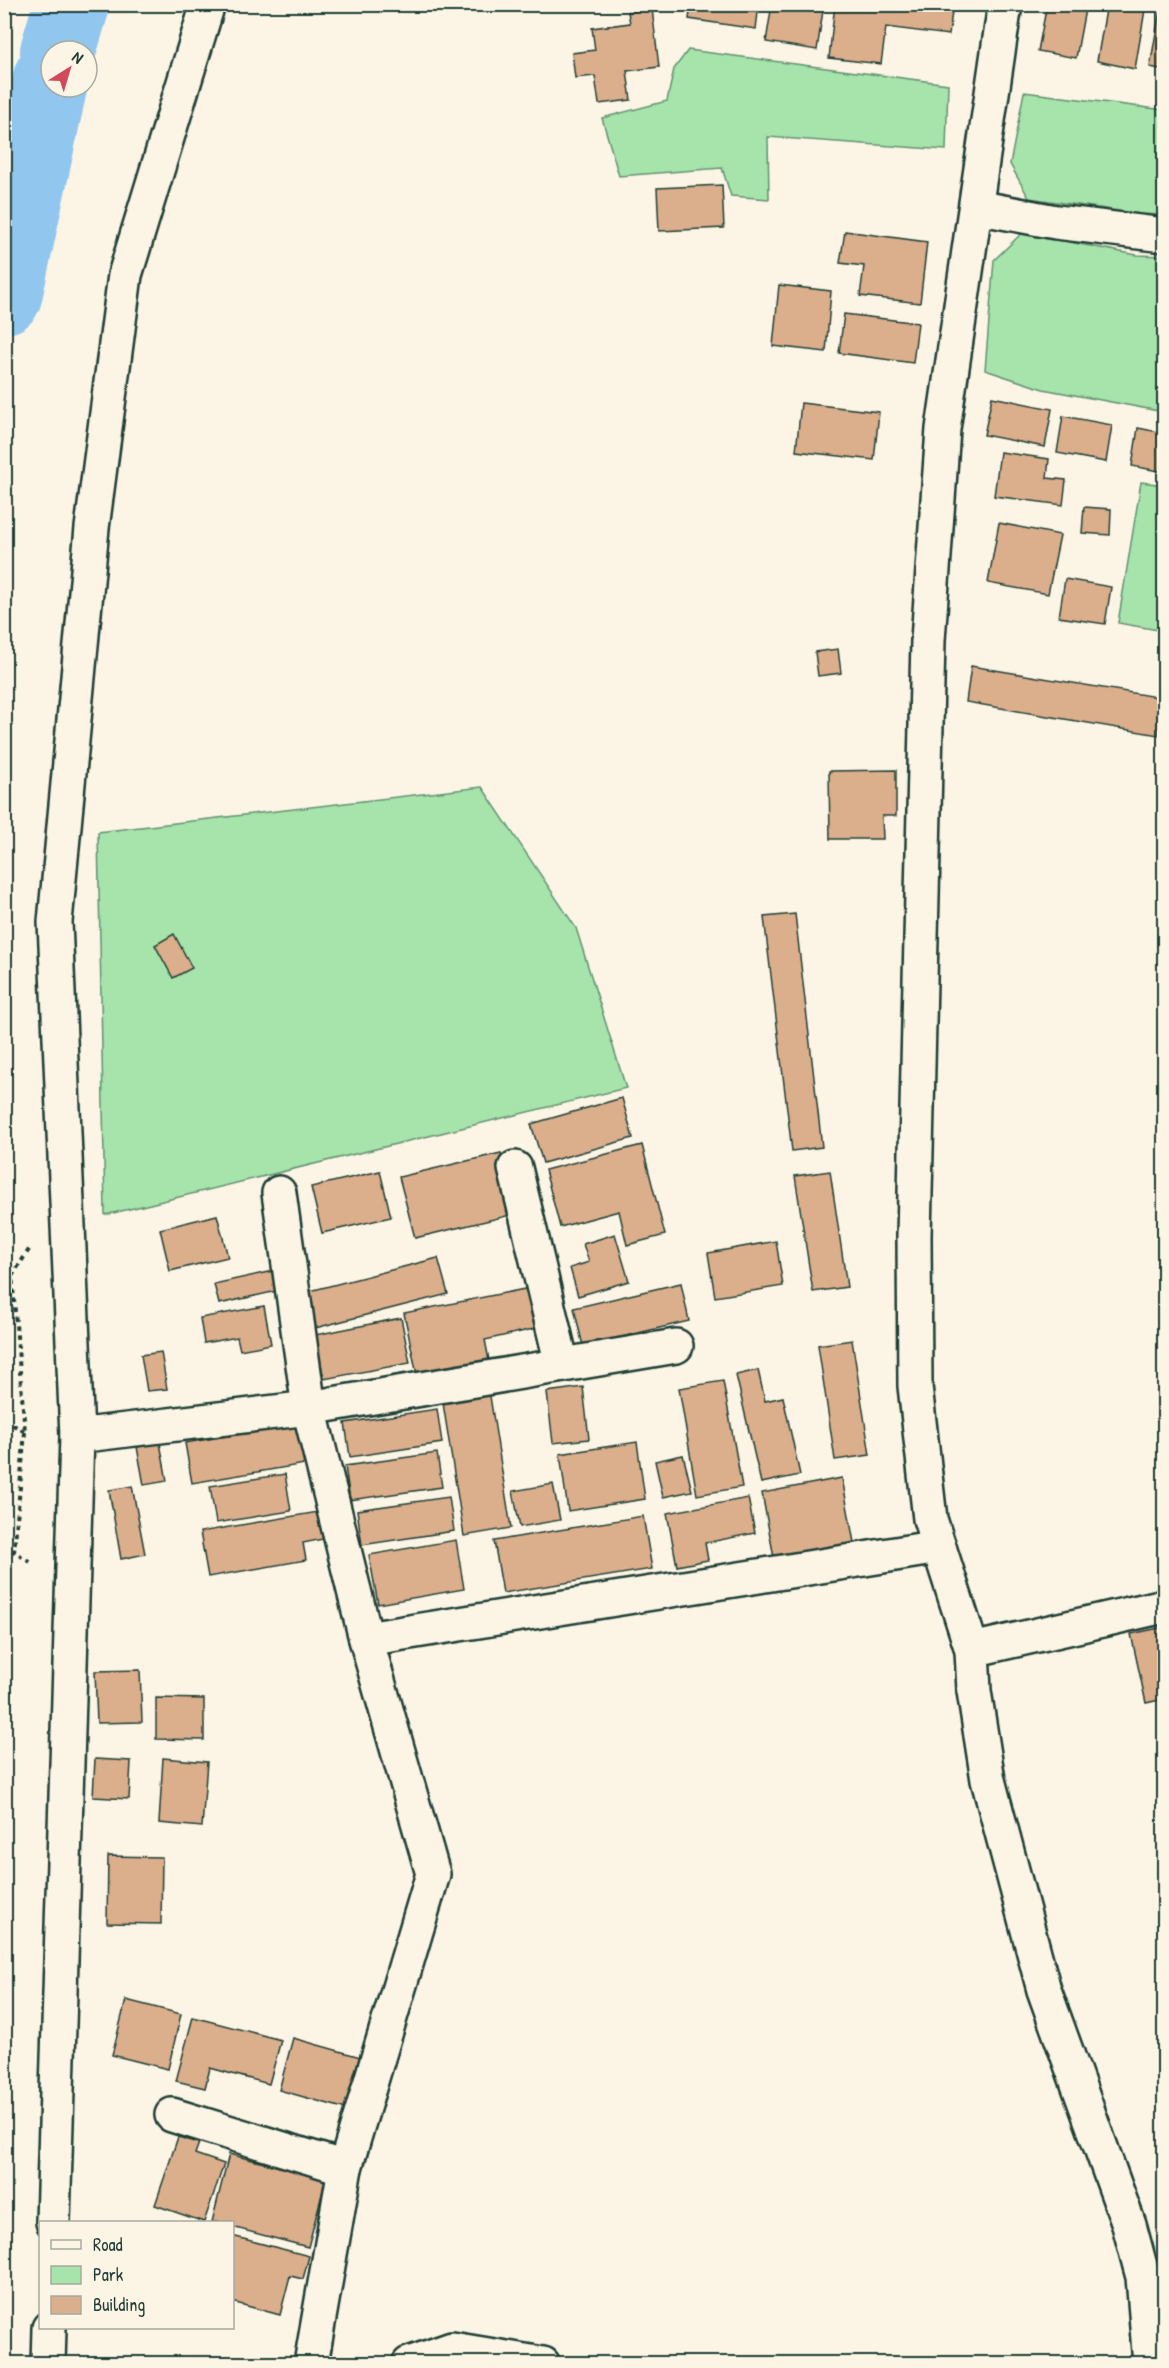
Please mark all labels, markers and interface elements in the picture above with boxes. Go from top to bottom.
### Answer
north arrow [39,39,99,99]
text: N [68,46,88,69]
legend [39,2221,234,2329]
text: Road [93,2232,123,2257]
text: Park [93,2262,124,2287]
text: Building [93,2292,145,2317]

